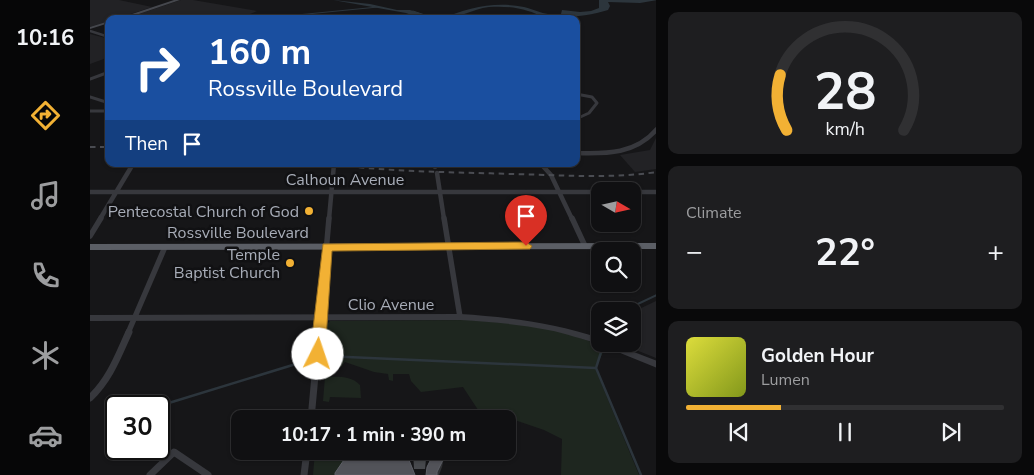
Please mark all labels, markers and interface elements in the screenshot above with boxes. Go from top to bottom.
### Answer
text: 10:16 [16,23,74,53]
text: 160 m [208,29,311,76]
icon: right [125,35,190,100]
text: 28 [814,56,876,127]
text: Rossville Boulevard [208,74,403,104]
icon: directions [28,98,63,133]
text: km/h [825,117,865,141]
icon: arrive [178,130,206,158]
text: Then [125,131,168,157]
street label: Calhoun Avenue [286,169,404,191]
icon: music [28,178,63,213]
north arrow [591,182,641,232]
map controls [591,182,641,352]
pin [505,195,547,246]
place label: Pentecostal Church of God [108,201,299,223]
icon: arrive [512,202,540,230]
text: Climate [686,202,741,224]
marker: Pentecostal Church of God [303,205,315,217]
street label: Rossville Boulevard [167,222,309,244]
text: 22° [815,227,875,278]
text: − [686,233,703,271]
text: + [987,233,1004,271]
button: search [591,242,641,292]
place label: Temple Baptist Church [174,244,280,284]
marker: Temple Baptist Church [284,257,296,269]
icon: phone [28,258,63,293]
street label: Clio Avenue [348,294,434,316]
button: layers [591,302,641,352]
position arrow [291,327,343,379]
icon: climate [28,338,63,373]
text: Golden Hour [761,343,874,369]
text: Lumen [761,369,810,391]
speed limit sign: 30 [105,395,170,460]
icon: car [28,418,63,453]
icon: previous [725,418,753,446]
icon: pause [831,418,859,446]
icon: next [937,418,965,446]
text: 10:17 · 1 min · 390 m [281,422,466,448]

